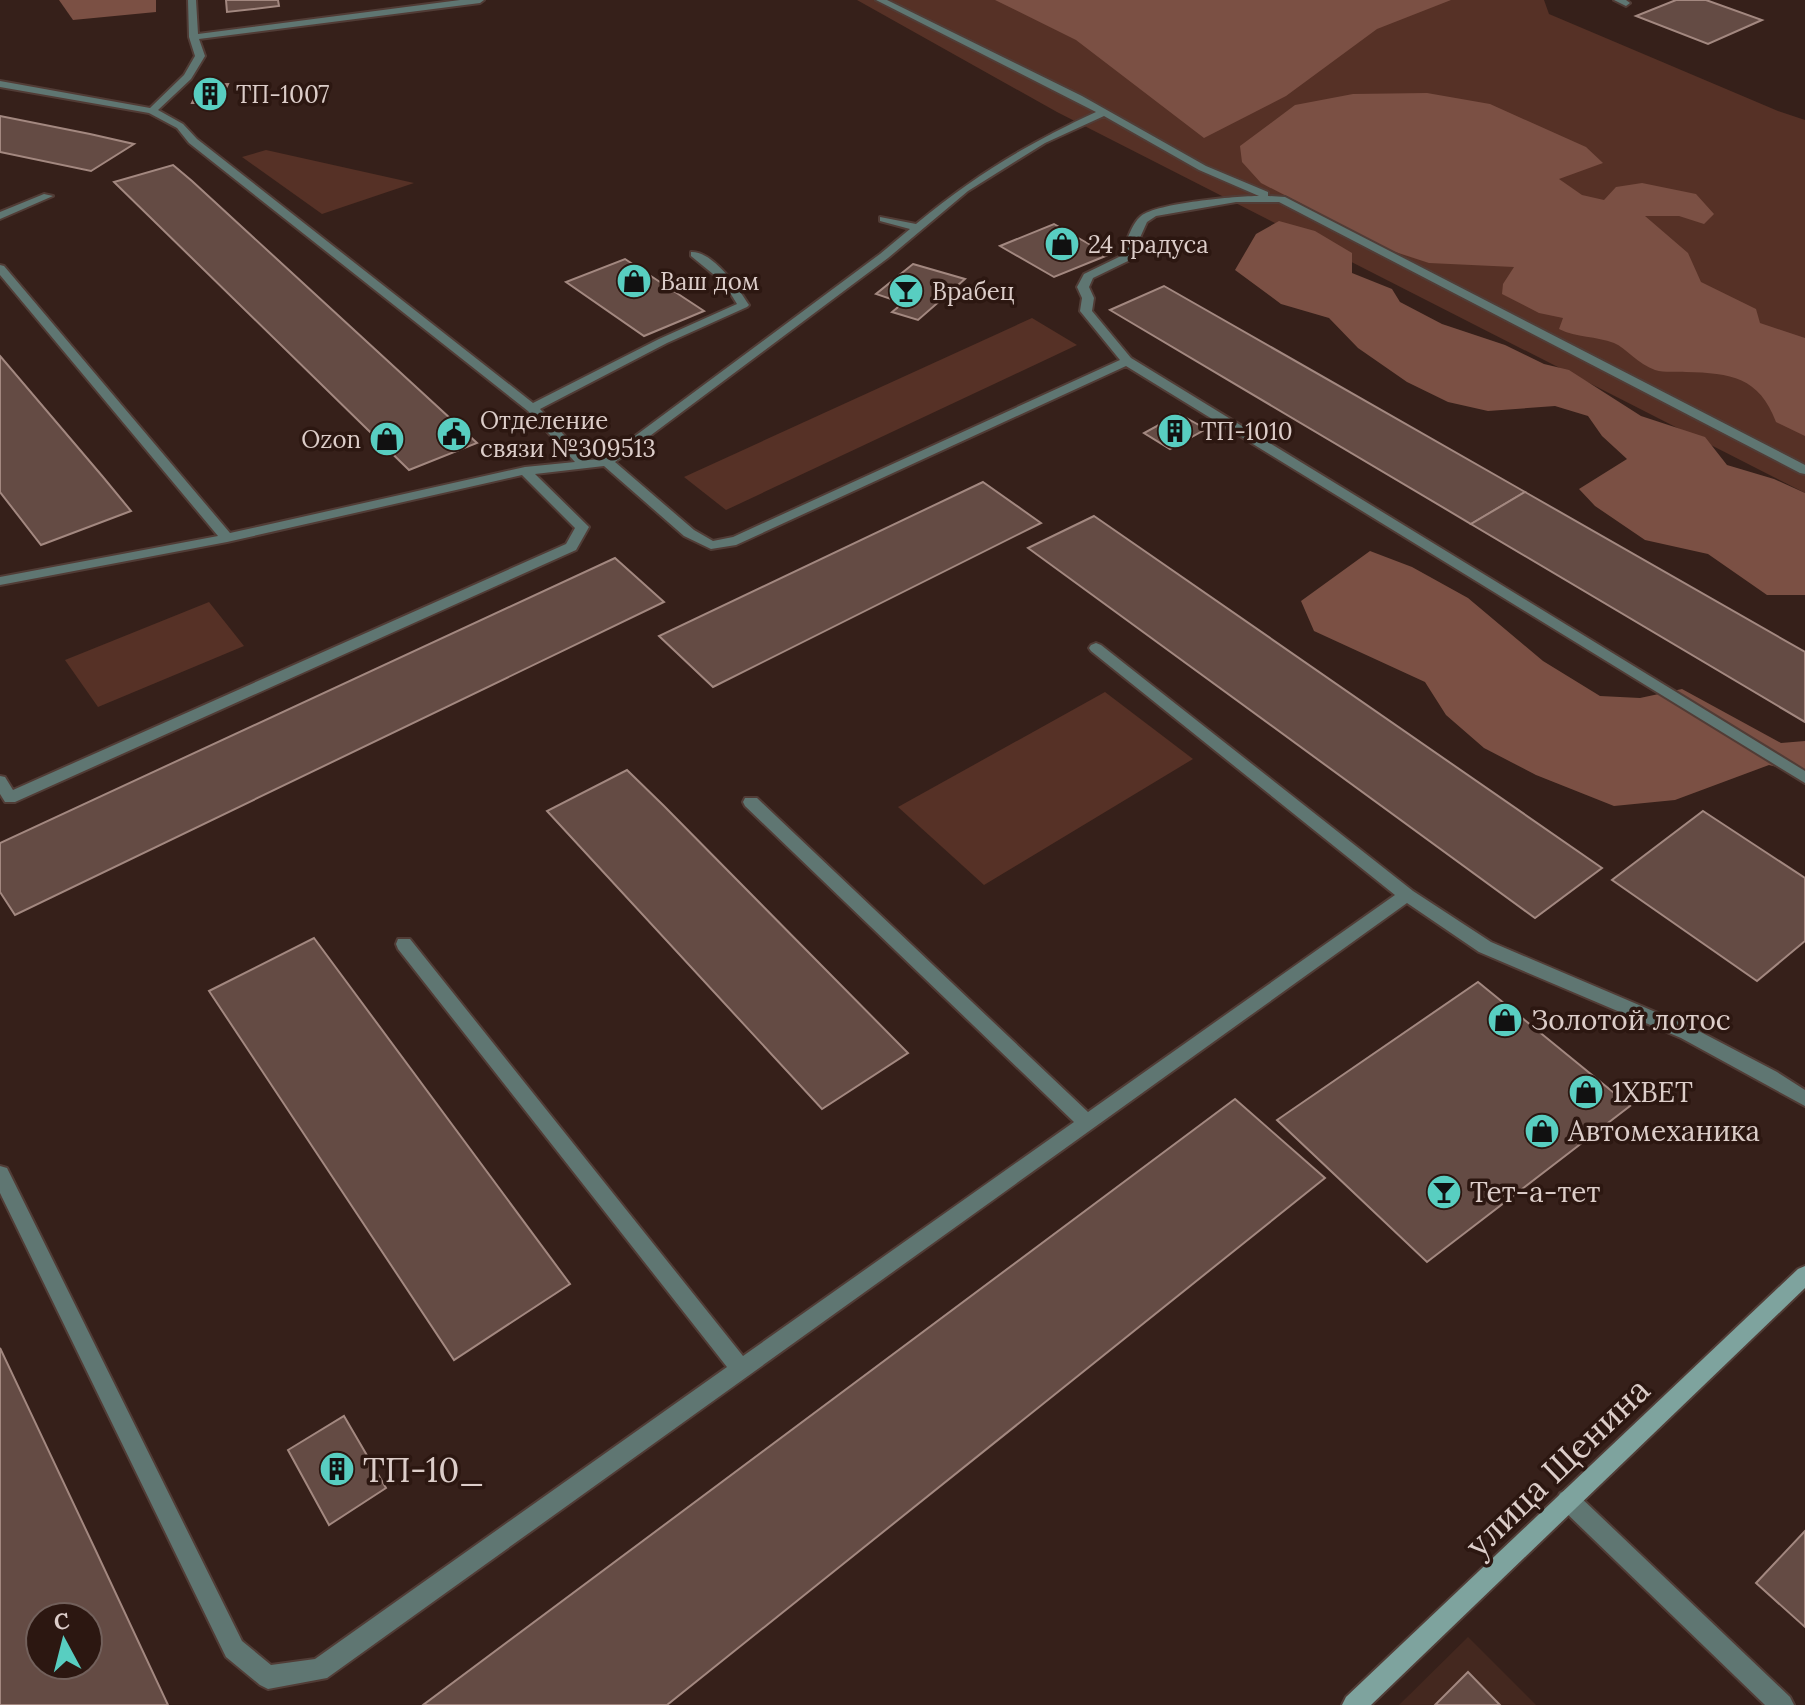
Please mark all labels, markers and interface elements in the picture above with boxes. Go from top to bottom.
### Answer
building icon: ТП-1007 [191,75,229,113]
place label: ТП-1007 [236,79,329,110]
shop icon: 24 градуса [1043,225,1081,263]
place label: 24 градуса [1088,229,1209,260]
shop icon: Ваш дом [615,262,653,300]
place label: Ваш дом [660,266,759,297]
bar icon: Врабец [887,272,925,310]
place label: Врабец [932,276,1015,307]
place label: Отделение связи №309513 [480,405,656,464]
building icon: ТП-1010 [1156,412,1194,450]
public building icon: Отделение связи №309513 [435,415,473,453]
place label: ТП-1010 [1201,416,1293,447]
shop icon: Ozon [368,420,406,458]
place label: Ozon [301,424,361,455]
shop icon: Золотой лотос [1486,1001,1524,1039]
place label: Золотой лотос [1531,1002,1731,1038]
shop icon: 1XBET [1567,1073,1605,1111]
place label: 1XBET [1612,1074,1693,1110]
shop icon: Автомеханика [1523,1112,1561,1150]
place label: Автомеханика [1567,1113,1760,1149]
bar icon: Тет-а-тет [1425,1173,1463,1211]
place label: Тет-а-тет [1470,1174,1600,1210]
street label: улица Щенина [1456,1368,1659,1567]
place label: ТП-10_ [363,1448,484,1491]
building icon: ТП-10_ [318,1450,356,1488]
north arrow [24,1601,104,1681]
text: С [52,1606,71,1636]

